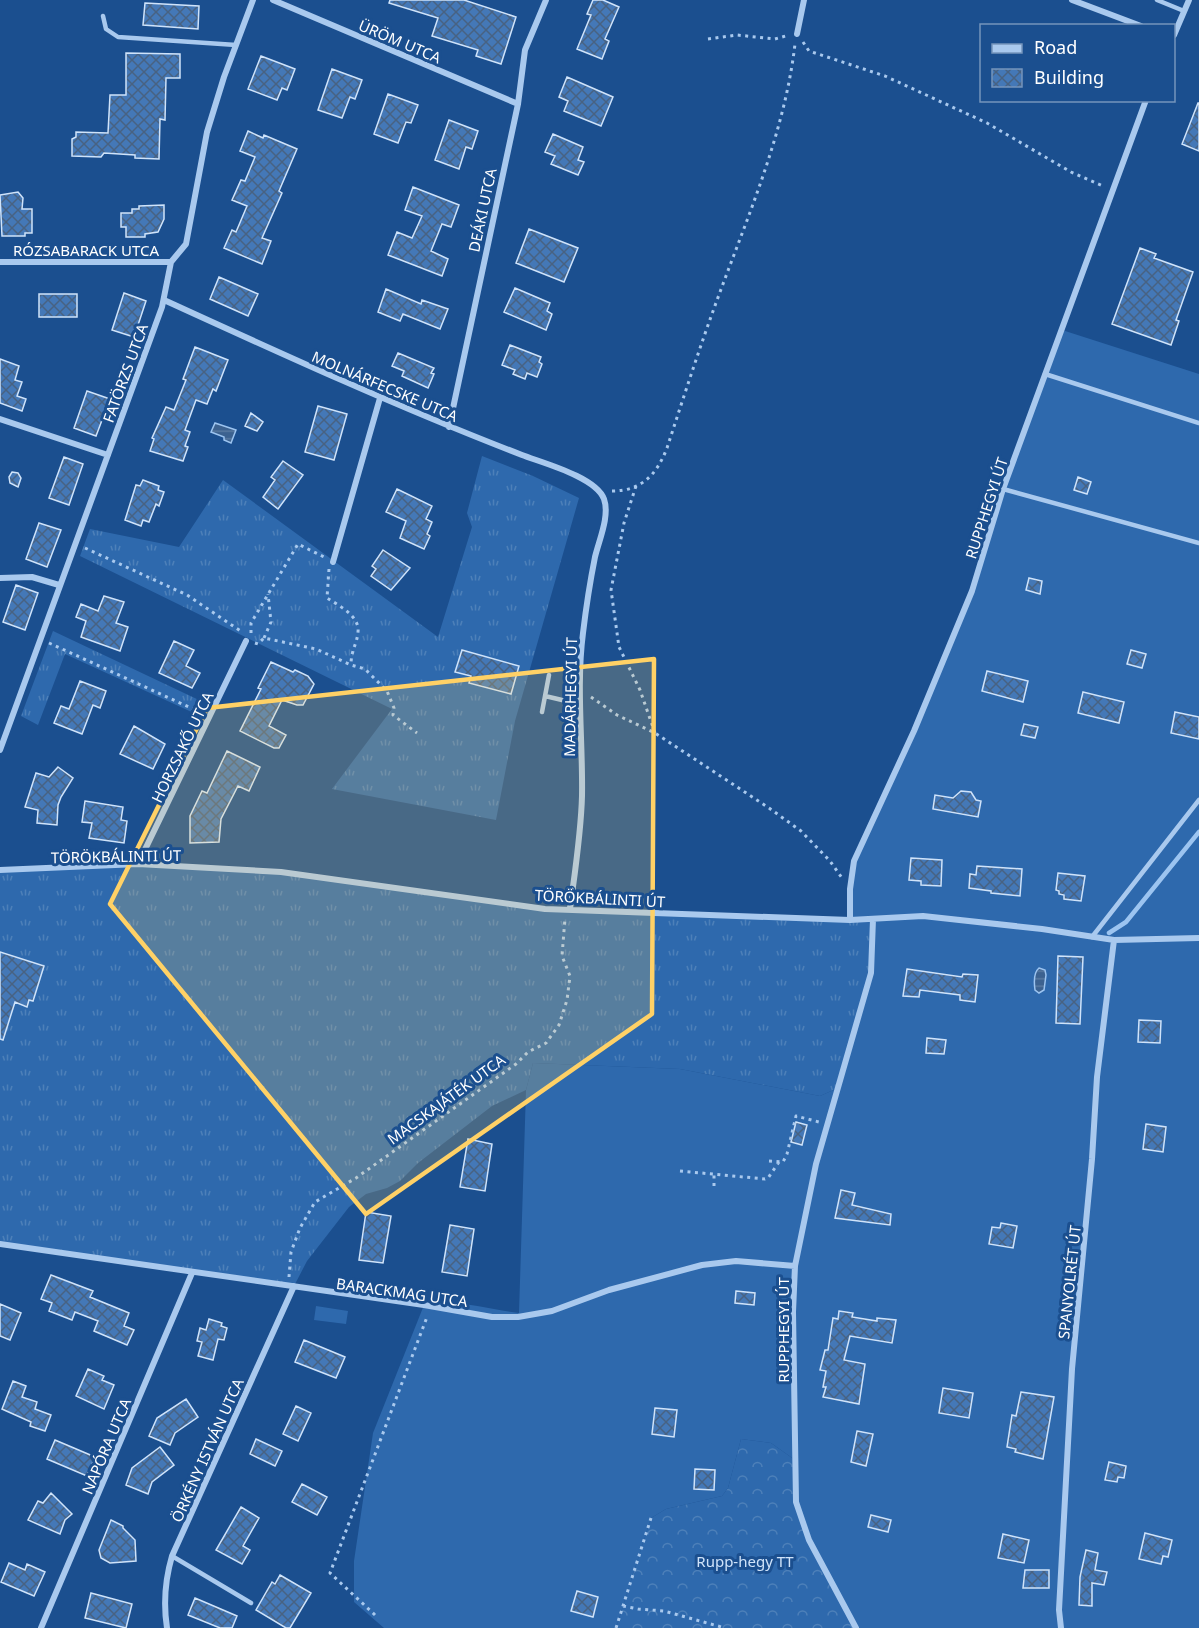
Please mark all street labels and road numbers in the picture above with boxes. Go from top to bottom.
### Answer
street label: ÜRÖM UTCA [356,15,445,67]
street label: DEÁKI UTCA [463,166,501,254]
street label: RÓZSABARACK UTCA [13,240,159,260]
street label: FATÖRZS UTCA [98,320,152,425]
street label: MOLNÁRFECSKE UTCA [309,346,462,426]
street label: RUPPHEGYI ÚT [960,454,1012,561]
street label: MADÁRHEGYI ÚT [559,636,581,757]
street label: HORZSAKŐ UTCA [146,688,218,806]
street label: TÖRÖKBÁLINTI ÚT [51,845,182,867]
street label: TÖRÖKBÁLINTI ÚT [534,885,666,911]
street label: MACSKAJÁTÉK UTCA [383,1049,509,1148]
street label: SPANYOLRÉT ÚT [1053,1223,1085,1340]
street label: BARACKMAG UTCA [335,1273,469,1311]
street label: RUPPHEGYI ÚT [773,1277,793,1383]
street label: ÖRKÉNY ISTVÁN UTCA [166,1375,248,1525]
street label: NAPÓRA UTCA [77,1394,135,1497]

